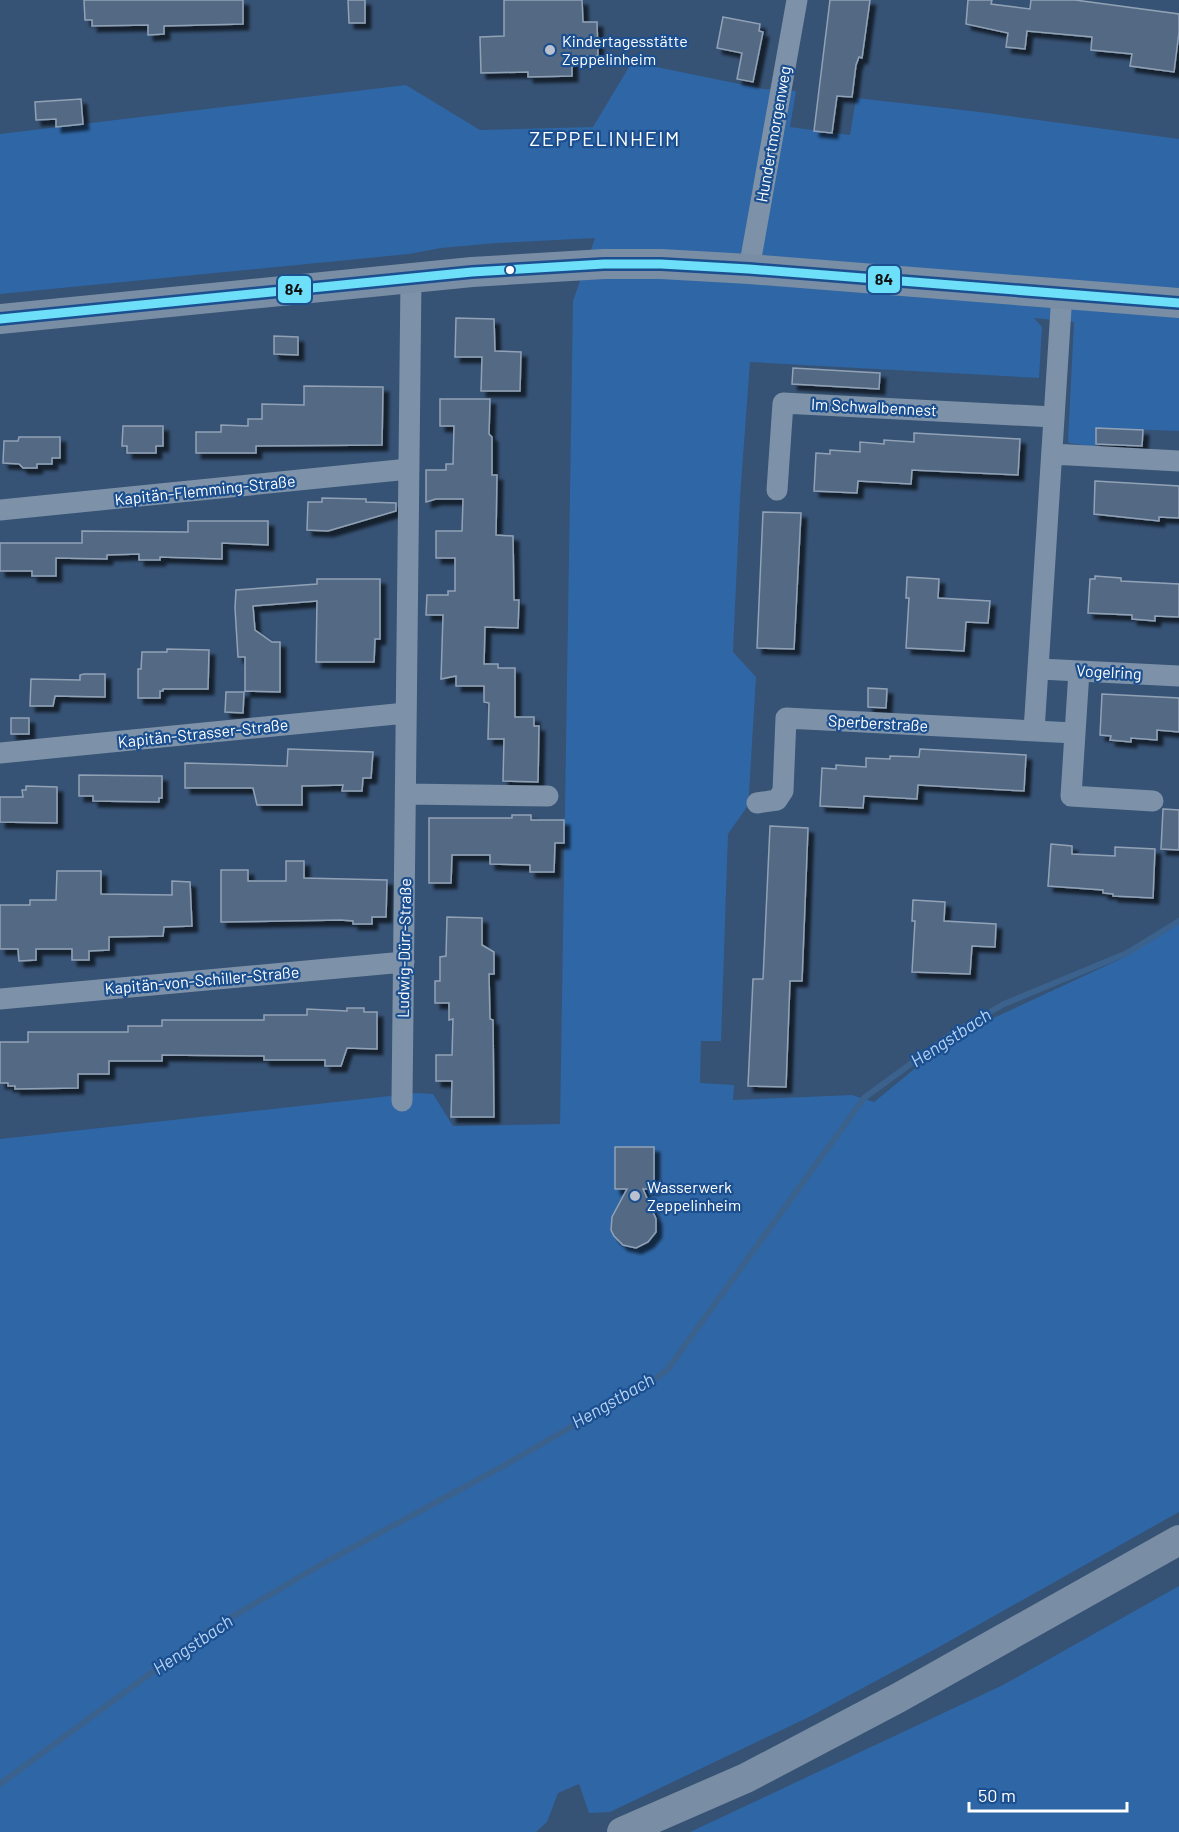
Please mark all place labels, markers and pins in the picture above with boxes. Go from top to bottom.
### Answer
place label: Kindertagesstätte Zeppelinheim [562,31,688,68]
marker: Kindertagesstätte Zeppelinheim [543,43,557,57]
unlabelled marker [504,264,516,276]
place label: Wasserwerk Zeppelinheim [647,1177,741,1214]
marker: Wasserwerk Zeppelinheim [628,1189,642,1203]

